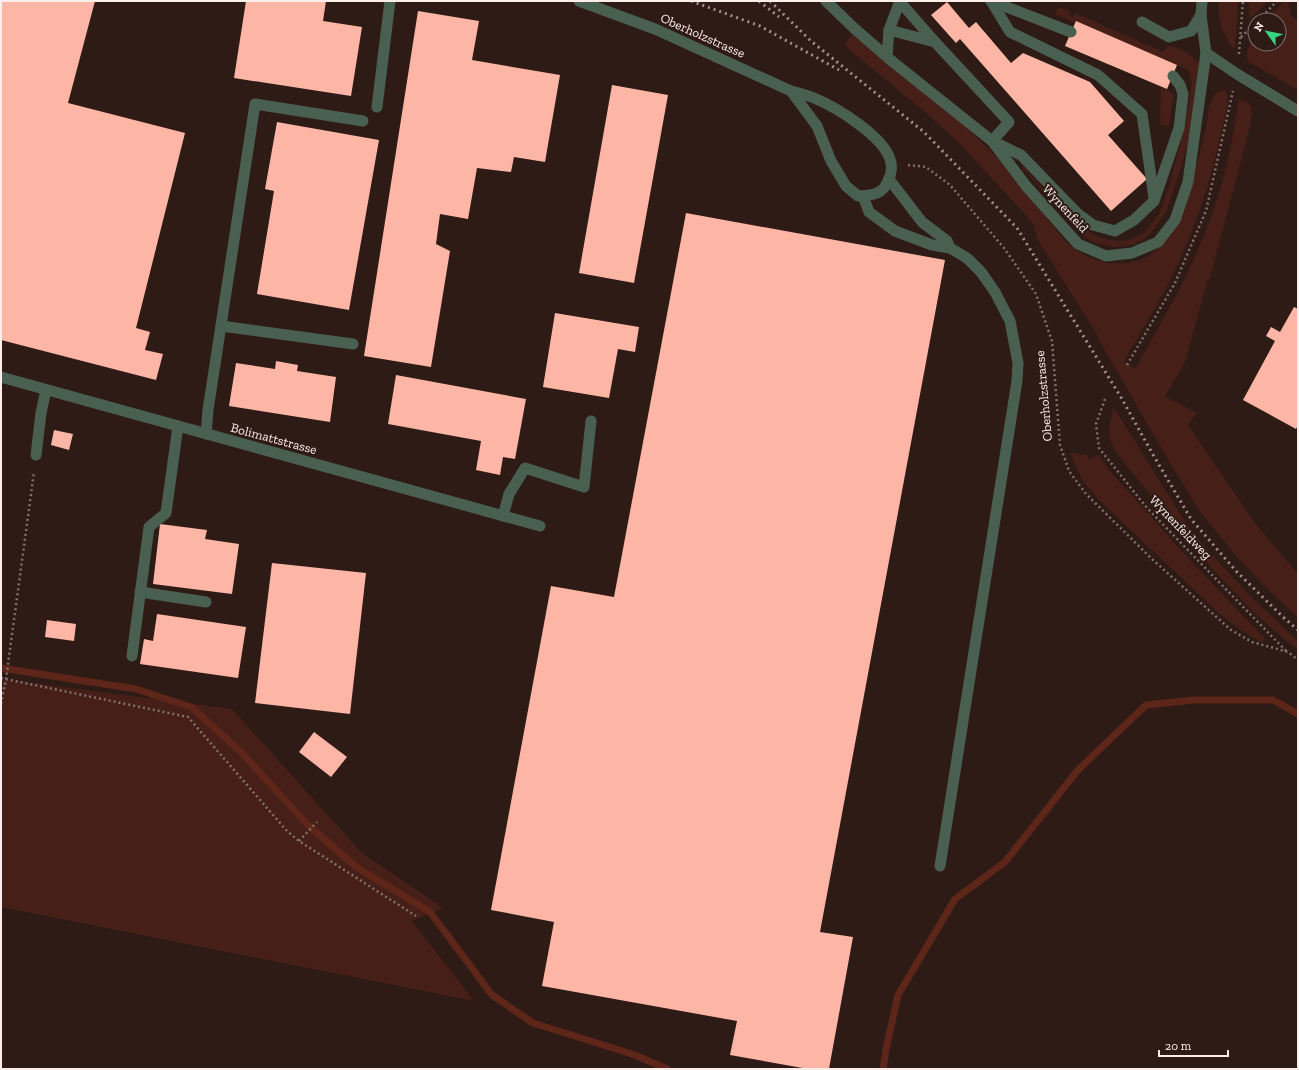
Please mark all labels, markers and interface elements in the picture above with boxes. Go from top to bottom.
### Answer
street label: Oberholzstrasse [658,10,747,61]
north arrow [1247,12,1287,52]
text: N [1251,19,1267,34]
street label: Wynenfeld [1040,181,1092,235]
street label: Oberholzstrasse [1032,350,1055,442]
street label: Bolimattstrasse [229,420,319,457]
street label: Wynenfeldweg [1146,492,1215,562]
scale bar [1159,1032,1228,1058]
text: 20 m [1165,1039,1192,1053]

